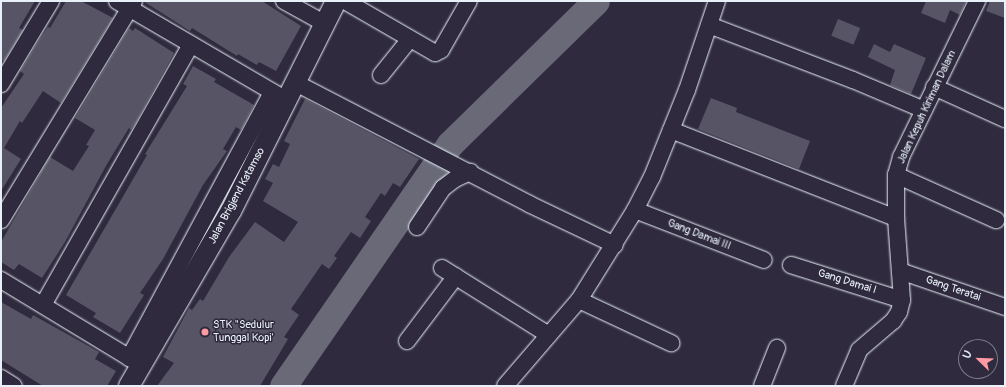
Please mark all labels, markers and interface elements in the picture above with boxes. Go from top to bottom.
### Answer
street label: Jalan Kepuh Kiriman Dalam [895,48,959,166]
street label: Jalan Brigjend Katamso [206,146,268,246]
street label: Gang Damai III [665,217,733,253]
street label: Gang Damai I [816,267,878,297]
street label: Gang Teratai [924,273,982,305]
place label: STK "Sedulur Tunggal Kopi' [213,319,274,345]
marker: STK "Sedulur Tunggal Kopi' [200,327,210,337]
north arrow [958,339,998,379]
text: U [960,349,975,360]

